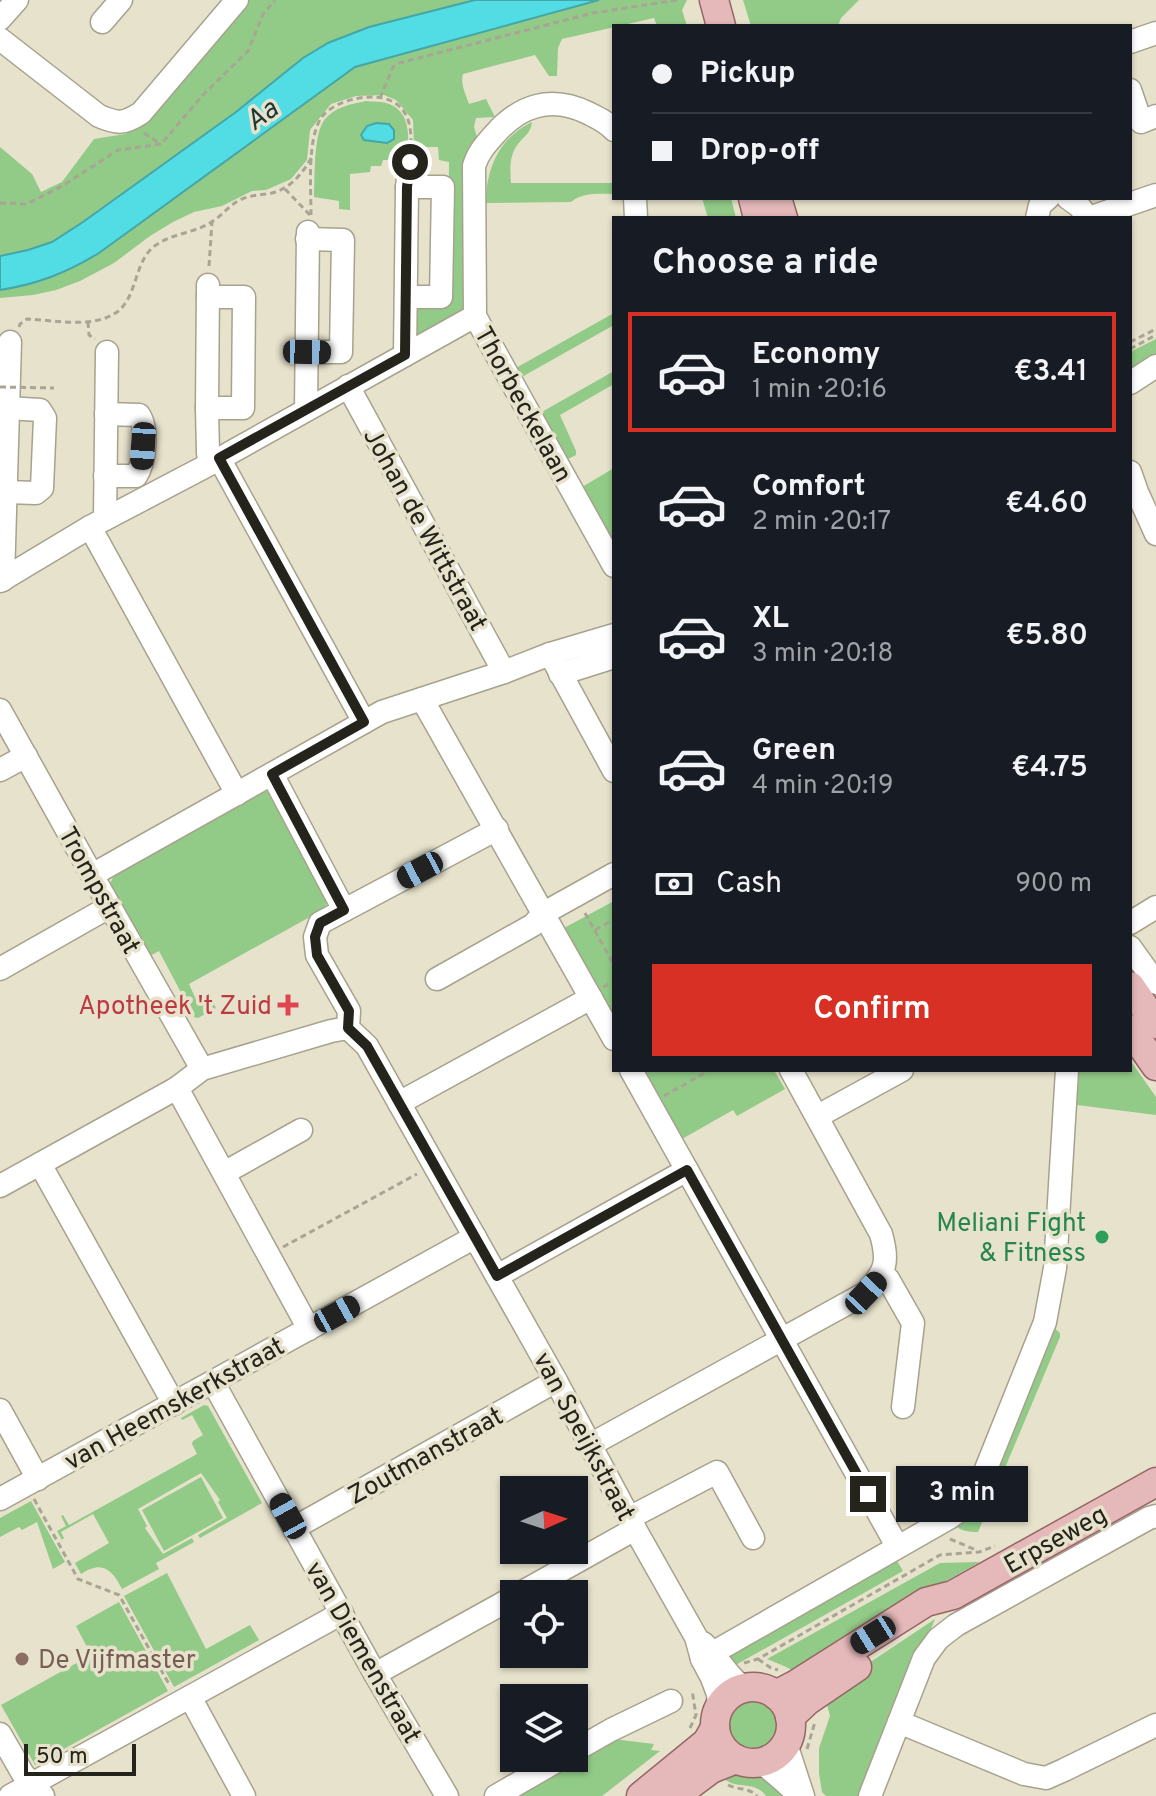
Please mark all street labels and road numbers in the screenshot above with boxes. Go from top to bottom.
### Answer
street label: Thorbeckelaan [465,321,578,489]
street label: Johan de Wittstraat [354,423,493,638]
street label: Trompstraat [49,822,146,961]
street label: van Heemskerkstraat [59,1331,291,1479]
street label: van Speijkstraat [524,1347,641,1527]
street label: Zoutmanstraat [343,1401,510,1513]
street label: Erpseweg [999,1499,1114,1583]
street label: van Diemenstraat [296,1556,427,1750]

